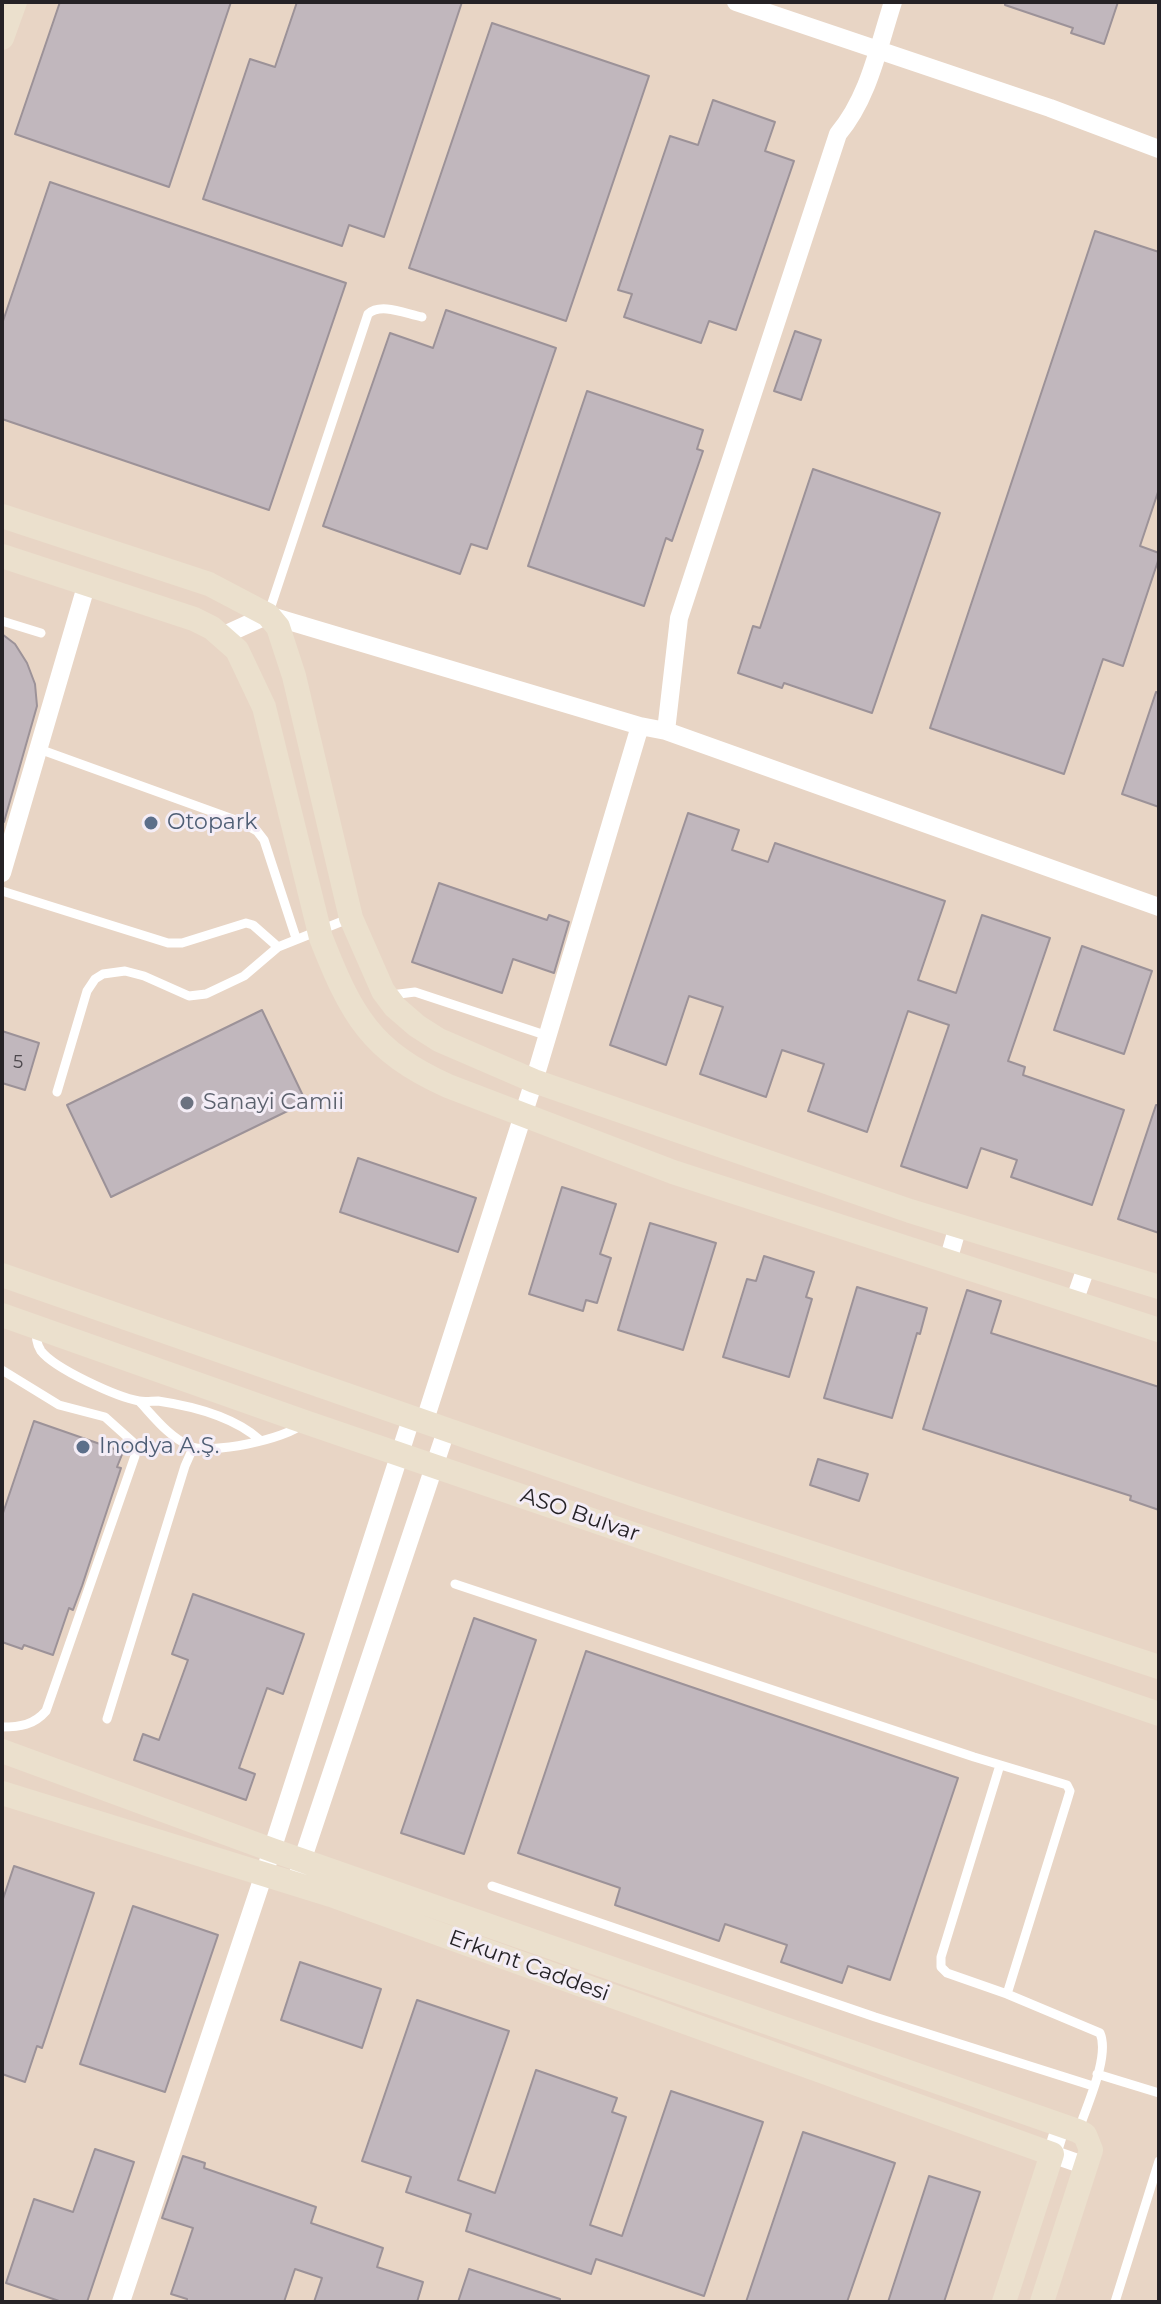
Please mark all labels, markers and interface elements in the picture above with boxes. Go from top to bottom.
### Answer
place label: Otopark [167,810,258,836]
marker: Otopark [142,814,160,832]
house number: 5 [13,1052,23,1074]
place label: Sanayi Camii [203,1090,344,1116]
marker: Sanayi Camii [178,1094,196,1112]
place label: Inodya A.Ş. [99,1434,219,1460]
marker: Inodya A.Ş. [74,1438,92,1456]
street label: ASO Bulvar [517,1482,643,1548]
street label: Erkunt Caddesi [445,1925,613,2007]

